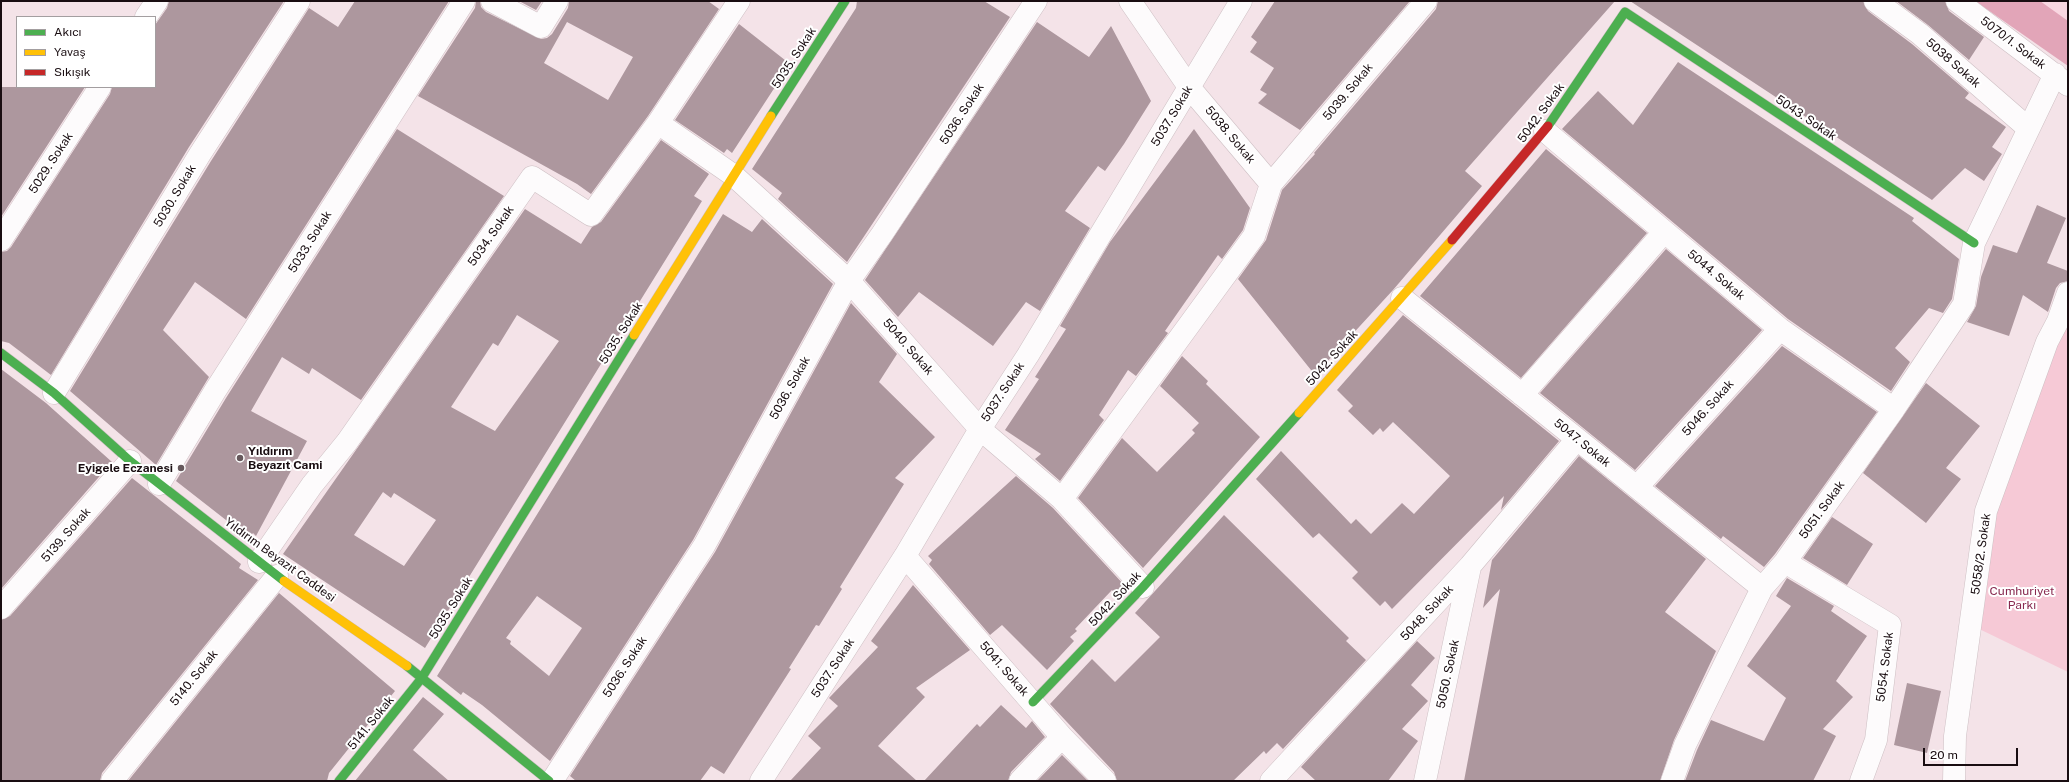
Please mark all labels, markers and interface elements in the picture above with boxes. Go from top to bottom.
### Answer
street label: 5070/1. Sokak [1977,14,2049,72]
legend [16,16,156,88]
street label: 5035. Sokak [769,24,819,92]
text: Akıcı [54,25,82,39]
street label: 5038 Sokak [1923,35,1983,91]
text: Yavaş [54,45,86,59]
street label: 5039. Sokak [1320,60,1376,124]
text: Sıkışık [54,65,90,79]
street label: 5042. Sokak [1515,80,1567,146]
street label: 5036. Sokak [937,81,987,147]
street label: 5037. Sokak [1148,83,1196,149]
street label: 5043. Sokak [1773,92,1839,144]
street label: 5038. Sokak [1202,103,1258,167]
street label: 5029. Sokak [26,130,76,196]
street label: 5030. Sokak [151,162,199,230]
street label: 5034. Sokak [465,203,517,269]
street label: 5033. Sokak [285,208,335,276]
street label: 5044. Sokak [1684,247,1748,303]
street label: 5035. Sokak [596,299,646,367]
street label: 5040. Sokak [880,316,936,378]
street label: 5042. Sokak [1303,327,1361,389]
street label: 5036. Sokak [767,354,813,422]
street label: 5037. Sokak [978,359,1028,425]
street label: 5046. Sokak [1679,377,1737,439]
street label: 5047. Sokak [1551,416,1613,470]
place label: Yıldırım Beyazıt Cami [248,444,322,472]
marker: Yıldırım Beyazıt Cami [235,453,245,463]
place label: Eyigele Eczanesi [78,461,173,475]
marker: Eyigele Eczanesi [176,463,186,473]
street label: 5051. Sokak [1796,478,1848,542]
street label: 5139. Sokak [38,505,94,565]
street label: 5058/2. Sokak [1968,512,1994,596]
street label: Yıldırım Beyazıt Caddesi [222,515,338,605]
street label: 5042. Sokak [1086,568,1144,630]
street label: 5035. Sokak [426,574,476,642]
street label: 5048. Sokak [1398,582,1456,644]
park label: Cumhuriyet Parkı [1990,584,2054,612]
street label: 5054. Sokak [1874,631,1896,703]
street label: 5036. Sokak [600,634,650,700]
street label: 5037. Sokak [808,635,858,701]
street label: 5050. Sokak [1434,638,1462,710]
street label: 5041. Sokak [976,639,1032,699]
street label: 5140. Sokak [167,647,221,709]
street label: 5141. Sokak [345,693,397,753]
scale bar [1925,740,2020,766]
text: 20 m [1930,748,1958,762]

